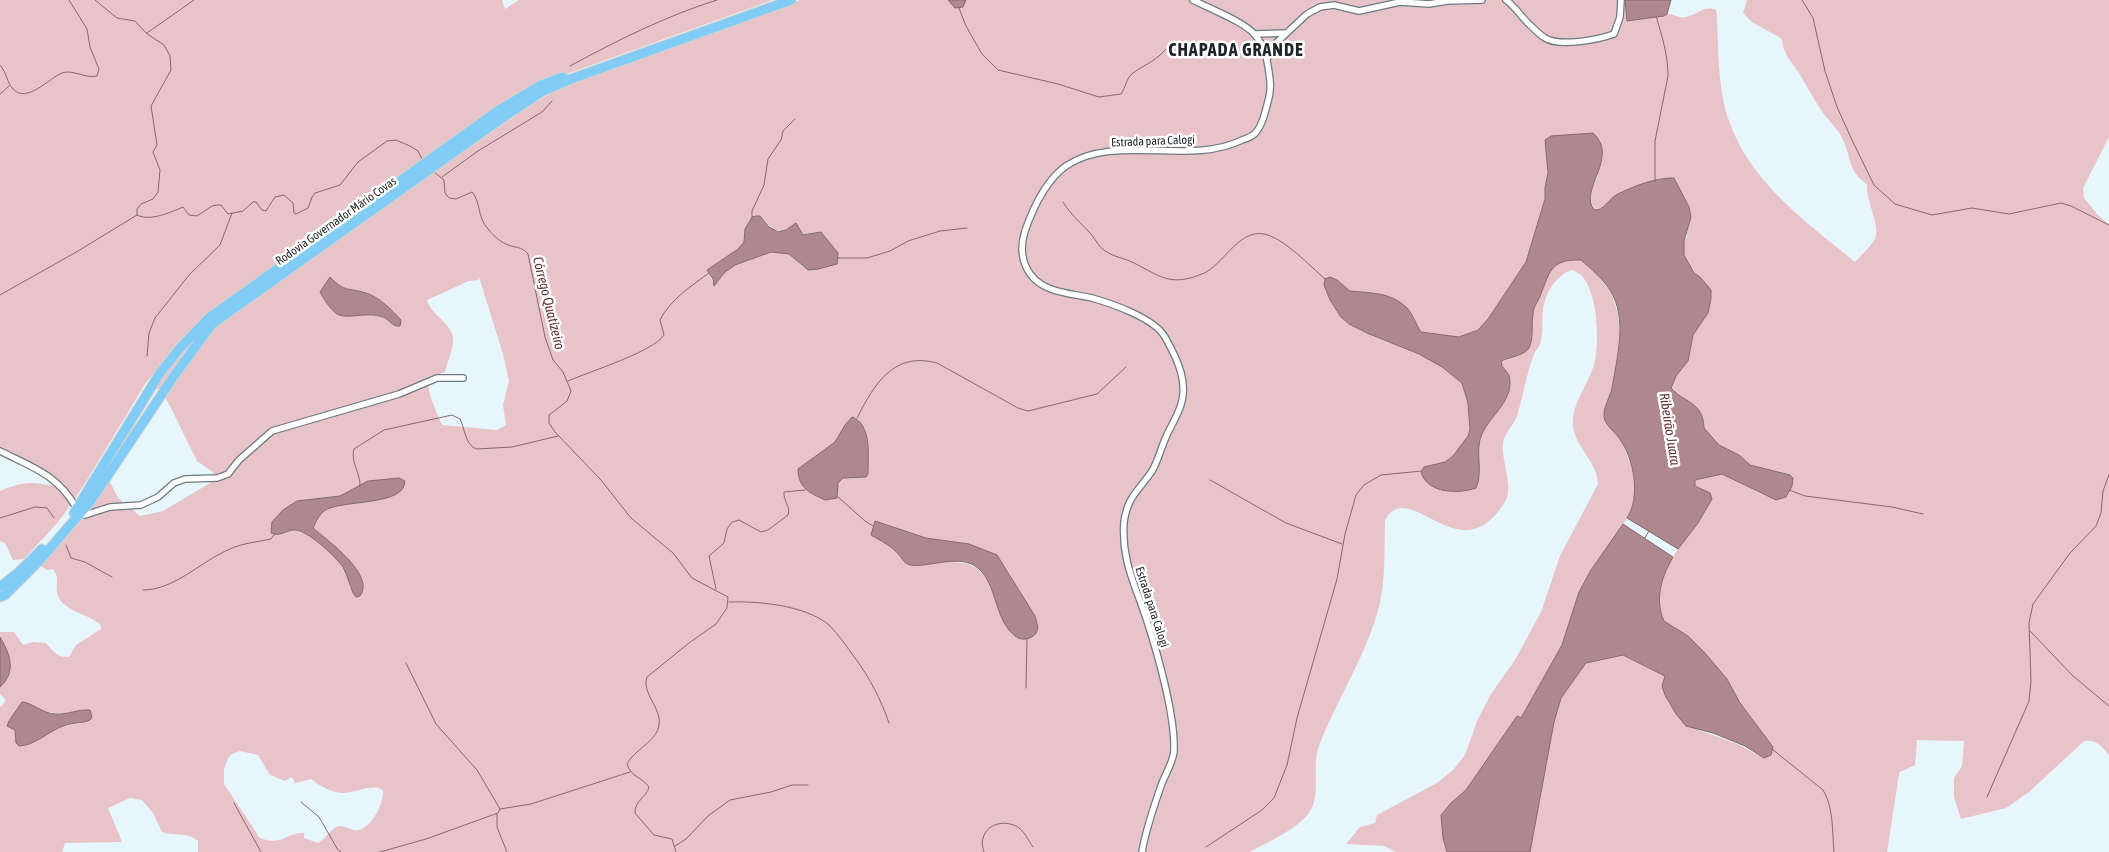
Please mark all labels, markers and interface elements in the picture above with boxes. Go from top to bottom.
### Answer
district label: CHAPADA GRANDE [1168,39,1304,60]
street label: Estrada para Calogi [1111,133,1195,149]
street label: Rodovia Governador Mário Covas [273,174,399,268]
water label: Córrego Quatizeiro [530,255,568,351]
water label: Ribeirão Juara [1656,392,1684,467]
street label: Estrada para Calogi [1132,565,1172,649]

